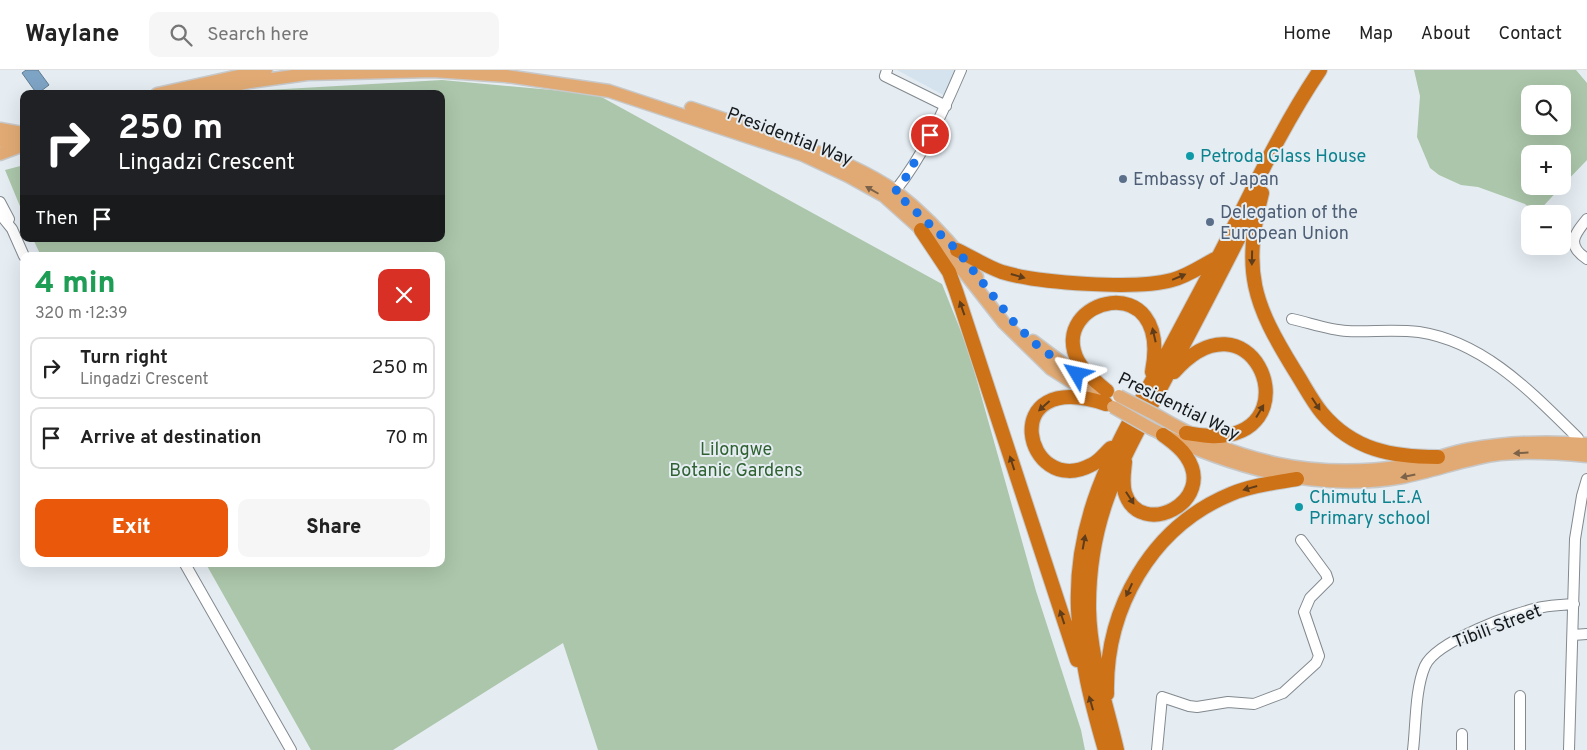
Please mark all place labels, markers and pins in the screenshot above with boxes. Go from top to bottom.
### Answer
pin [909,114,951,156]
place label: Petroda Glass House [1200,146,1366,169]
marker: Petroda Glass House [1184,150,1196,162]
place label: Embassy of Japan [1133,169,1279,192]
marker: Embassy of Japan [1117,173,1129,185]
place label: Delegation of the European Union [1220,202,1358,246]
marker: Delegation of the European Union [1204,216,1216,228]
place label: Chimutu L.E.A Primary school [1309,487,1431,531]
marker: Chimutu L.E.A Primary school [1293,501,1305,513]

